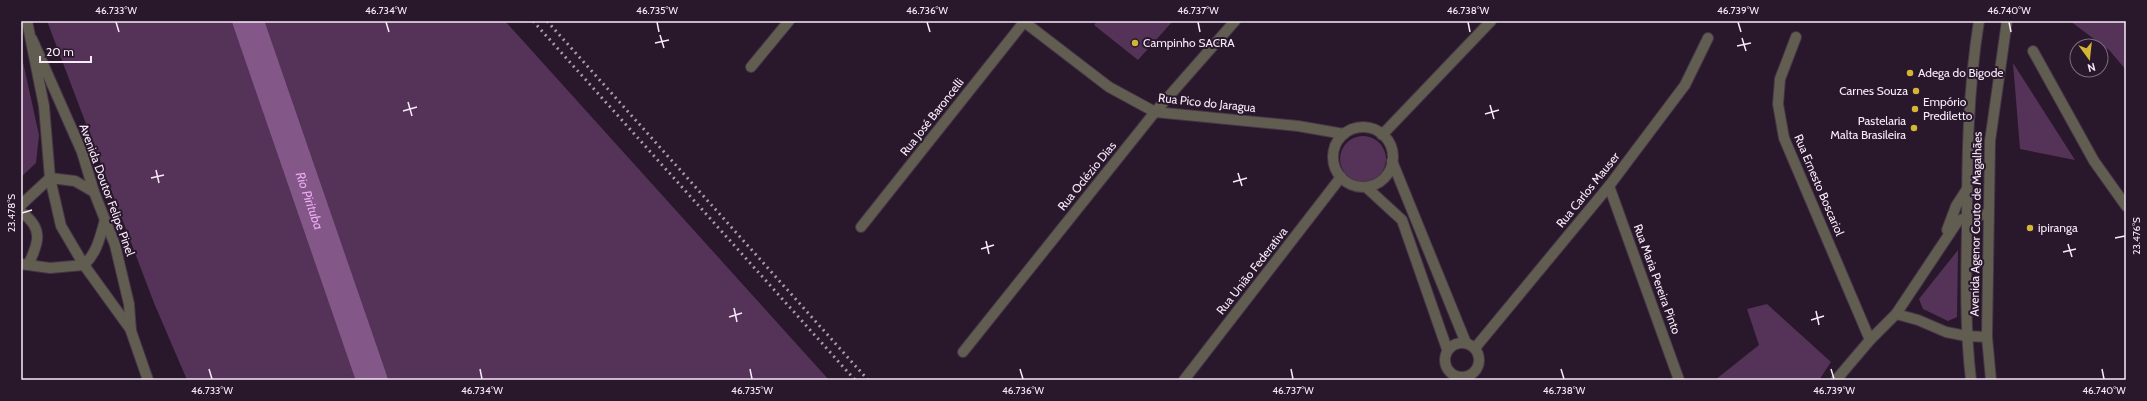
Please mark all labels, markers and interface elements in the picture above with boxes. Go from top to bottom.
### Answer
text: 46.733°W [95,4,137,17]
text: 46.734°W [365,4,408,17]
text: 46.735°W [636,4,678,17]
text: 46.736°W [906,4,948,17]
text: 46.737°W [1177,4,1219,17]
text: 46.738°W [1447,4,1490,17]
text: 46.739°W [1717,4,1760,17]
text: 46.740°W [1987,4,2031,17]
place label: Campinho SACRA [1143,35,1235,50]
scale bar [40,38,91,64]
marker: Campinho SACRA [1130,38,1140,48]
north arrow [2069,38,2109,78]
text: 20 m [46,44,74,59]
text: N [2086,60,2097,75]
place label: Adega do Bigode [1918,65,2003,80]
marker: Adega do Bigode [1905,68,1915,78]
street label: Rua José Baroncelli [897,75,967,159]
place label: Carnes Souza [1839,83,1908,98]
marker: Carnes Souza [1911,86,1921,96]
street label: Rua Pico do Jaragua [1158,90,1257,115]
place label: Empório Prediletto [1923,94,1973,123]
marker: Empório Prediletto [1910,104,1920,114]
place label: Pastelaria Malta Brasileira [1830,113,1906,142]
street label: Avenida Doutor Felipe Pinel [77,122,138,258]
marker: Pastelaria Malta Brasileira [1909,123,1919,133]
street label: Avenida Agenor Couto de Magalhães [1966,131,1985,317]
street label: Rua Ernesto Boscariol [1791,132,1848,238]
street label: Rua Oclézio Dias [1054,138,1119,213]
street label: Rua Carlos Mauser [1553,149,1623,230]
water label: Rio Pirituba [293,170,327,232]
text: 23.478°S [5,194,18,232]
text: 23.476°S [2130,217,2143,255]
place label: ipiranga [2038,220,2078,235]
street label: Rua Maria Pereira Pinto [1631,222,1684,336]
marker: ipiranga [2025,223,2035,233]
street label: Rua União Federativa [1213,224,1291,317]
text: 46.733°W [191,384,233,397]
text: 46.734°W [461,384,504,397]
text: 46.735°W [731,384,773,397]
text: 46.736°W [1002,384,1044,397]
text: 46.737°W [1272,384,1314,397]
text: 46.738°W [1543,384,1586,397]
text: 46.739°W [1813,384,1856,397]
text: 46.740°W [2082,384,2126,397]

